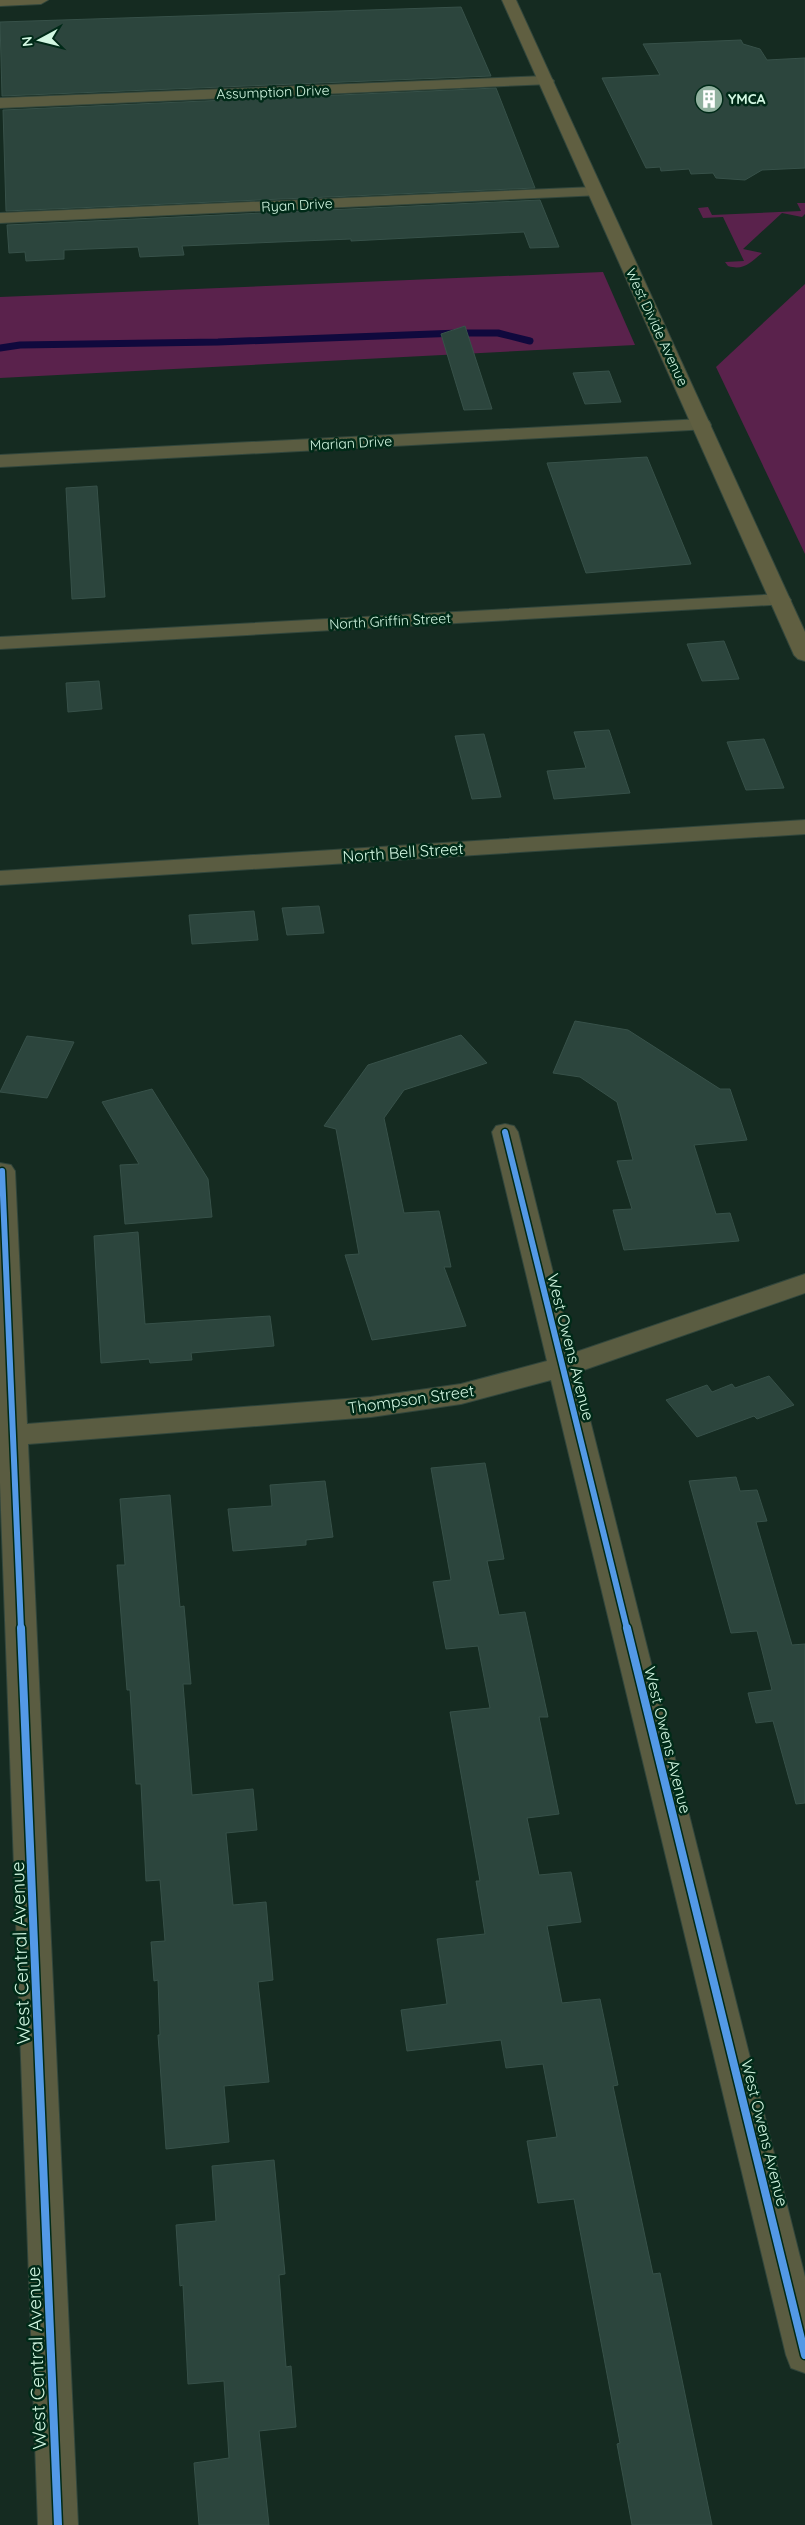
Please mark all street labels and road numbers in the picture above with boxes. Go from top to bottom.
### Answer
street label: Assumption Drive [216,81,330,103]
street label: Ryan Drive [261,194,333,216]
street label: West Divide Avenue [622,265,692,389]
street label: Marian Drive [309,432,393,454]
street label: North Griffin Street [329,609,452,633]
street label: North Bell Street [342,838,464,866]
street label: West Owens Avenue [543,1271,599,1423]
street label: Thompson Street [347,1380,475,1418]
street label: West Owens Avenue [640,1664,696,1816]
street label: West Central Avenue [5,1861,35,2045]
street label: West Owens Avenue [737,2057,793,2209]
street label: West Central Avenue [21,2266,51,2450]

